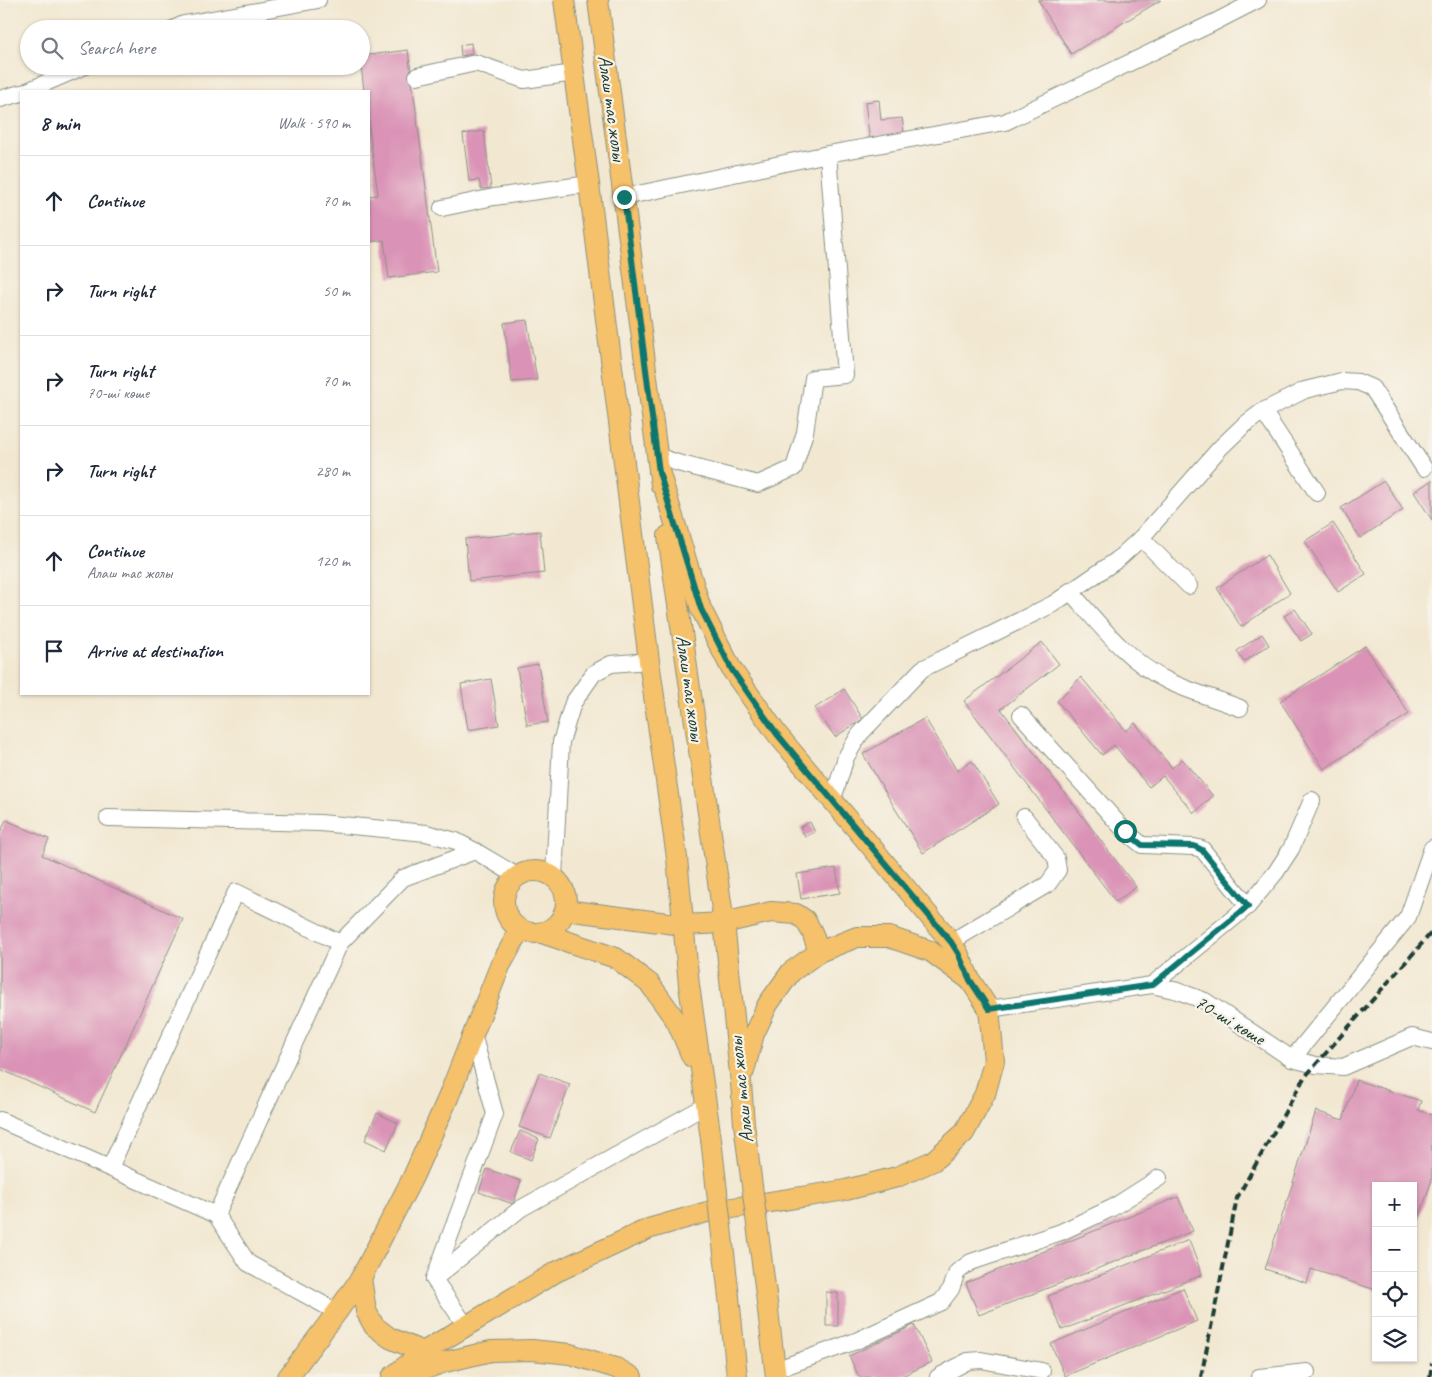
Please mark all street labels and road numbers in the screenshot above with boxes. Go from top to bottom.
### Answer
street label: Алаш тас жолы [592,54,632,164]
street label: Алаш тас жолы [670,634,710,744]
street label: 70-ші көше [1190,989,1271,1051]
street label: Алаш тас жолы [723,1034,759,1144]

